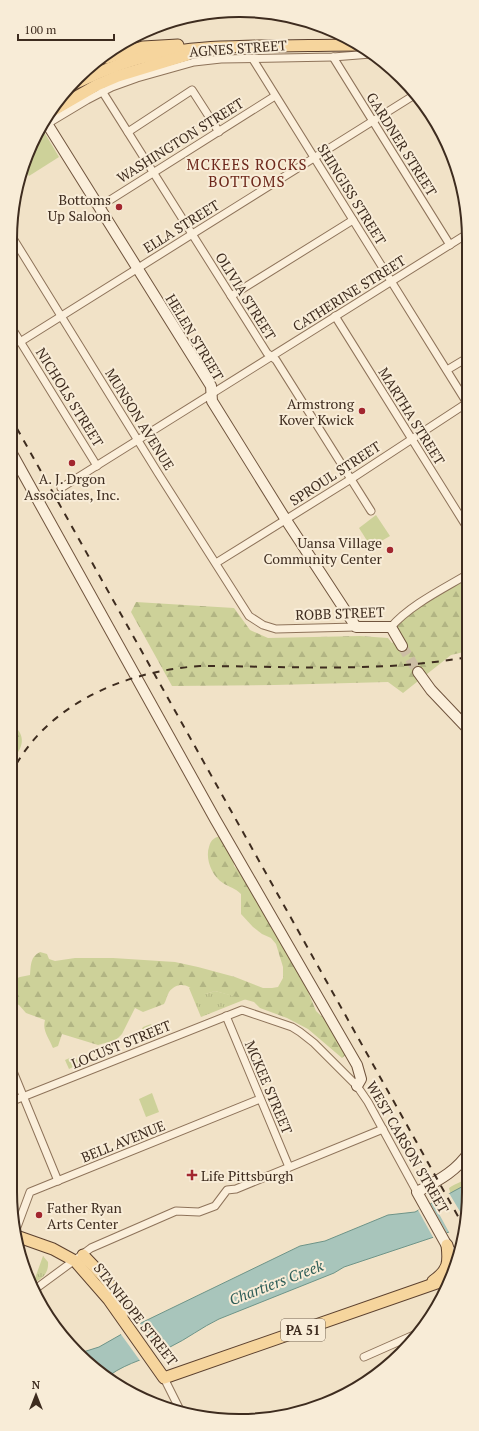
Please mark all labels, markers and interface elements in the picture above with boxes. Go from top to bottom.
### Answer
scale bar [18,16,114,42]
text: 100 m [24,22,57,37]
street label: AGNES STREET [189,35,288,61]
street label: GARDNER STREET [362,89,442,200]
street label: WASHINGTON STREET [113,93,247,187]
street label: SHINGISS STREET [313,140,391,248]
district label: MCKEES ROCKS BOTTOMS [186,154,308,191]
place label: Bottoms Up Saloon [48,190,112,225]
street label: ELLA STREET [139,195,223,257]
marker: Bottoms Up Saloon [114,202,124,212]
street label: OLIVIA STREET [211,248,281,344]
street label: CATHERINE STREET [289,250,409,335]
street label: HELEN STREET [162,290,229,384]
street label: NICHOLS STREET [32,344,108,450]
street label: MUNSON AVENUE [101,364,179,474]
street label: MARTHA STREET [374,364,450,469]
place label: Armstrong Kover Kwick [279,394,355,429]
marker: Armstrong Kover Kwick [357,406,367,416]
street label: SPROUL STREET [286,436,385,510]
marker: A. J. Drgon Associates, Inc. [67,458,77,468]
place label: A. J. Drgon Associates, Inc. [24,469,120,504]
place label: Uansa Village Community Center [264,533,383,568]
marker: Uansa Village Community Center [385,545,395,555]
street label: ROBB STREET [295,602,385,624]
street label: LOCUST STREET [68,1015,174,1073]
street label: MCKEE STREET [241,1037,297,1137]
street label: WEST CARSON STREET [362,1078,454,1217]
street label: BELL AVENUE [78,1116,168,1166]
place label: Life Pittsburgh [201,1166,294,1185]
marker: Life Pittsburgh [186,1169,198,1181]
place label: Father Ryan Arts Center [47,1198,122,1233]
marker: Father Ryan Arts Center [34,1210,44,1220]
water label: Chartiers Creek [226,1255,327,1309]
street label: STANHOPE STREET [90,1259,182,1369]
road number: PA 51 [281,1319,325,1341]
north arrow [16,1375,56,1415]
text: N [32,1378,41,1392]

